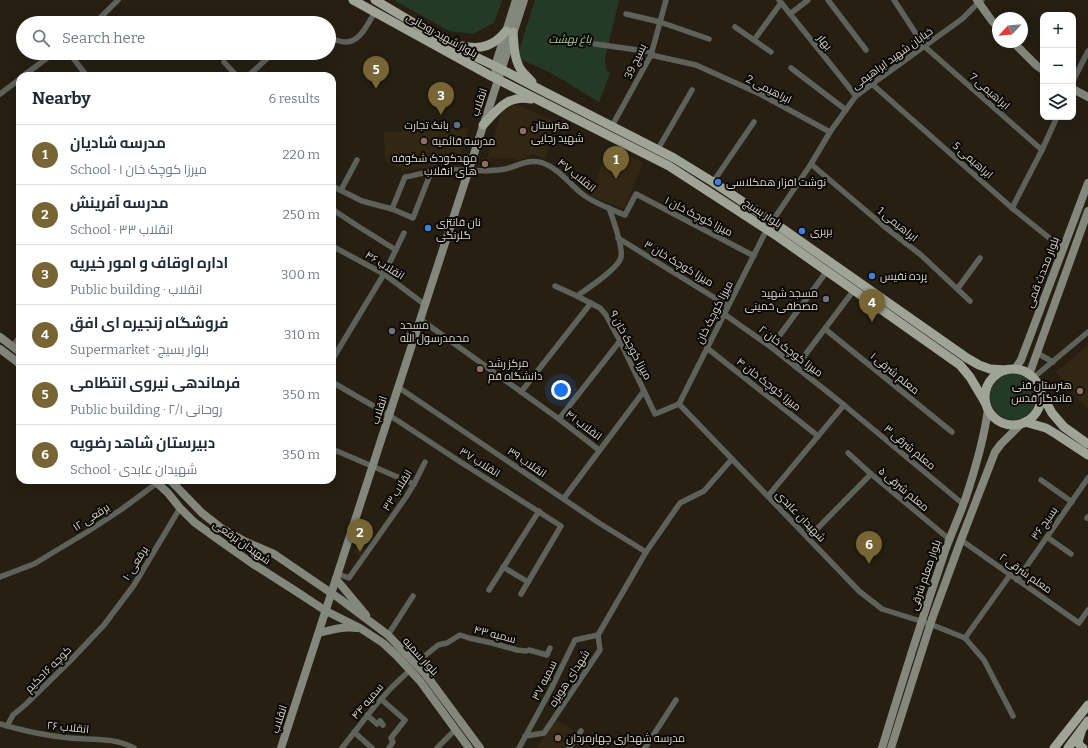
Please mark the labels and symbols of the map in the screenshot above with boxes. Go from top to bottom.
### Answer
street label: بلوار شهید روحانی [404,11,480,60]
north arrow [992,12,1028,48]
street label: خیابان شهید ابراهیمی [849,25,935,92]
street label: بهار [814,31,835,53]
park label: باغ بهشت [548,33,593,47]
street label: بسیج 39 [622,41,650,81]
pin: 5 [363,56,389,89]
street label: ابراهیمی 7 [967,70,1012,112]
street label: ابراهیمی 2 [744,72,794,106]
pin: 3 [428,82,454,115]
street label: انقلاب [469,86,490,118]
place label: بانک تجارت [404,119,449,132]
place label: هنرستان شهید رجایی [531,119,584,145]
marker: بانک تجارت [452,120,462,130]
marker: هنرستان شهید رجایی [518,126,528,136]
place label: مدرسه قائمیه [432,135,495,148]
marker: مدرسه قائمیه [419,136,429,146]
street label: ابراهیمی 5 [950,139,996,181]
pin: 1 [603,146,629,179]
place label: مهدکودک شکوفه های انقلاب [392,152,477,178]
street label: انقلاب ۴۷ [555,156,598,195]
marker: مهدکودک شکوفه های انقلاب [480,159,490,169]
place label: نوشت افزار همکلاسی [726,176,826,189]
marker: نوشت افزار همکلاسی [713,177,723,187]
street label: میرزا کوچک خان ۱ [663,194,735,239]
street label: بلوار بسیج [741,196,784,232]
street label: ابراهیمی 1 [875,204,920,245]
place label: نان فانتزی گلرنگی [436,216,481,242]
marker: نان فانتزی گلرنگی [423,223,433,233]
place label: بربری [810,225,832,238]
marker: بربری [797,226,807,236]
street label: بلوار محدث قمی [1023,235,1062,310]
street label: میرزا کوچک خان ۳ [642,238,716,289]
street label: انقلاب ۴۶ [363,248,407,283]
place label: پرده نفیس [880,270,927,283]
marker: پرده نفیس [867,271,877,281]
street label: میرزا کوچک خان [693,279,736,346]
place label: مسجد شهید مصطفی خمینی [745,287,818,313]
pin: 4 [859,289,885,322]
marker: مسجد شهید مصطفی خمینی [821,294,831,304]
street label: میرزا کوچک خان ۹ [607,308,654,382]
place label: مسجد محمدرسول الله [400,319,469,345]
street label: میرزا کوچک خان ۲ [756,323,825,380]
marker: مسجد محمدرسول الله [387,326,397,336]
street label: معلم شرقی ۱ [867,350,922,398]
street label: میرزا کوچک خان ۴ [734,355,804,414]
place label: مرکز رشد دانشگاه قم [488,357,542,384]
marker: مرکز رشد دانشگاه قم [475,364,485,374]
place label: هنرستان فنی ماندگار قدس [1011,379,1072,405]
your location [551,380,571,400]
marker: هنرستان فنی ماندگار قدس [1075,386,1085,396]
street label: انقلاب [369,394,390,426]
street label: انقلاب ۴۱ [563,408,604,443]
street label: معلم شرقی ۳ [881,422,938,473]
street label: انقلاب ۳۷ [457,445,502,480]
street label: انقلاب ۳۹ [505,445,549,480]
street label: معلم شرقی ۵ [875,465,931,515]
street label: انقلاب ۳۳ [380,467,415,513]
street label: شهیدان عابدی [773,488,828,545]
street label: برقعی ۱۲ [71,501,112,534]
street label: بسیج ۳۶ [1028,504,1061,543]
street label: شهیدان برقعی [210,518,273,567]
pin: 2 [347,519,373,552]
pin: 6 [856,531,882,564]
street label: بلوار معلم شرقی [907,538,945,613]
street label: برقعی ۱۰ [120,544,151,583]
street label: معلم شرقی ۲ [996,550,1055,597]
street label: سمیه ۴۳ [472,623,517,646]
street label: بلوار سمیه [400,635,441,678]
street label: کوچه ۱۶حکیم [22,643,75,696]
street label: شهدای هویزه [546,647,593,709]
street label: سمیه ۳۷ [529,658,560,702]
street label: سمیه ۴۴ [349,681,386,722]
street label: انقلاب [269,703,290,735]
street label: انقلاب ۲۶ [46,719,90,736]
place label: مدرسه شهداری چهارمردان [566,732,685,745]
marker: مدرسه شهداری چهارمردان [553,733,563,743]

